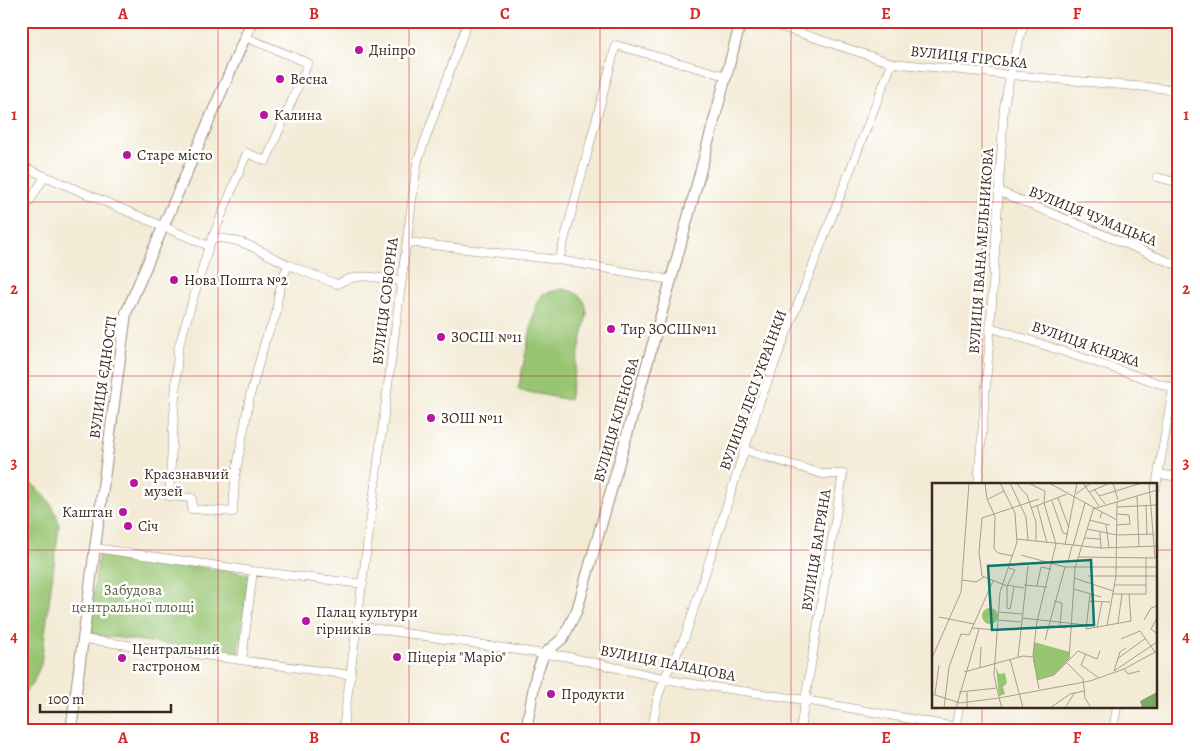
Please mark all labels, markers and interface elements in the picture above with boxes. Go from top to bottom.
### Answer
text: A [117,3,129,25]
text: B [309,3,319,25]
text: C [500,3,510,25]
text: D [689,3,701,25]
text: E [881,3,891,25]
text: F [1073,3,1082,25]
place label: Дніпро [369,40,416,60]
street label: ВУЛИЦЯ ГІРСЬКА [909,41,1029,73]
marker: Дніпро [353,44,365,56]
place label: Весна [290,69,328,89]
marker: Весна [274,73,286,85]
text: 1 [11,104,17,126]
text: 1 [1183,104,1189,126]
place label: Калина [274,105,322,125]
marker: Калина [258,109,270,121]
place label: Старе місто [137,145,213,165]
street label: ВУЛИЦЯ ІВАНА МЕЛЬНИКОВА [964,147,998,355]
marker: Старе місто [121,149,133,161]
street label: ВУЛИЦЯ ЧУМАЦЬКА [1026,181,1160,251]
street label: ВУЛИЦЯ СОБОРНА [367,236,403,366]
place label: Нова Пошта №2 [184,270,288,290]
marker: Нова Пошта №2 [168,274,180,286]
text: 2 [10,278,18,300]
text: 2 [1182,278,1190,300]
street label: ВУЛИЦЯ ЛЕСІ УКРАЇНКИ [715,307,791,473]
street label: ВУЛИЦЯ ЄДНОСТІ [84,314,122,440]
street label: ВУЛИЦЯ КНЯЖА [1029,316,1143,372]
place label: Тир ЗОСШ№11 [621,319,717,339]
marker: Тир ЗОСШ№11 [605,323,617,335]
place label: ЗОСШ №11 [451,327,522,347]
marker: ЗОСШ №11 [435,331,447,343]
street label: ВУЛИЦЯ КЛЕНОВА [589,355,643,485]
place label: ЗОШ №11 [441,408,503,428]
marker: ЗОШ №11 [425,412,437,424]
text: 3 [11,452,18,474]
text: 3 [1183,452,1190,474]
place label: Краєзнавчий музей [144,464,229,501]
marker: Краєзнавчий музей [128,477,140,489]
inset map [932,483,1158,708]
street label: ВУЛИЦЯ БАГРЯНА [796,487,836,613]
place label: Каштан [62,502,113,522]
marker: Каштан [117,506,129,518]
place label: Січ [138,516,159,536]
marker: Січ [122,520,134,532]
park label: Забудова центральної площі [71,580,195,617]
place label: Палац культури гірників [316,602,418,639]
marker: Палац культури гірників [300,615,312,627]
text: 4 [10,626,18,648]
text: 4 [1182,626,1190,648]
place label: Центральний гастроном [132,639,220,676]
street label: ВУЛИЦЯ ПАЛАЦОВА [599,640,738,686]
place label: Піцерія "Маріо" [407,647,506,667]
marker: Піцерія "Маріо" [391,651,403,663]
marker: Центральний гастроном [116,652,128,664]
scale bar [40,681,171,713]
place label: Продукти [561,684,625,704]
marker: Продукти [545,688,557,700]
text: 100 m [48,689,85,709]
text: A [117,727,129,749]
text: B [309,727,319,749]
text: C [500,727,510,749]
text: D [689,727,701,749]
text: E [881,727,891,749]
text: F [1073,727,1082,749]

